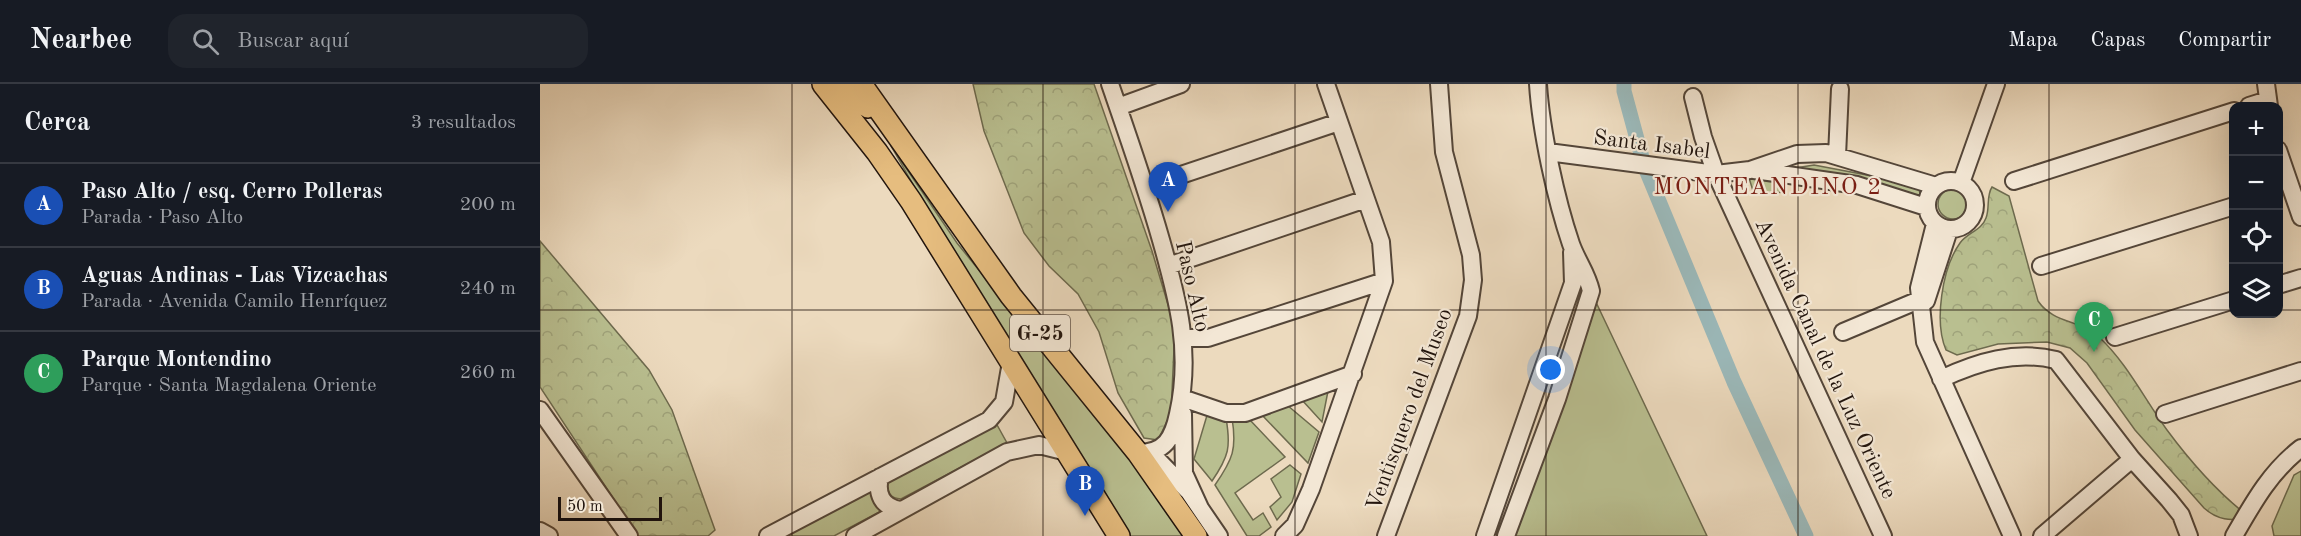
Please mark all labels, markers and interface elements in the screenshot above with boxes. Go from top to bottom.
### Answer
search box [168,14,588,68]
icon: search [189,25,222,58]
text: Nearbee [30,27,132,55]
text: Buscar aquí [237,30,349,52]
text: Mapa [2008,30,2058,51]
text: Capas [2091,30,2145,51]
text: Compartir [2178,30,2271,51]
map controls [2229,102,2283,318]
button: + [2229,102,2283,156]
text: Cerca [24,110,90,136]
text: 3 resultados [411,113,516,133]
street label: Santa Isabel [1592,127,1711,163]
button: − [2229,156,2283,210]
pin: A [1148,162,1188,212]
district label: MONTEANDINO 2 [1653,176,1883,200]
text: Paso Alto / esq. Cerro Polleras [81,181,383,203]
text: A [36,195,51,215]
text: 200 m [460,195,516,215]
text: Parada · Paso Alto [81,208,243,228]
button: locate [2229,210,2283,264]
street label: Avenida Canal de la Luz Oriente [1751,215,1900,502]
street label: Paso Alto [1171,239,1213,334]
button: layers [2229,264,2283,318]
text: Aguas Andinas - Las Vizcachas [81,265,388,287]
text: B [36,279,51,299]
text: 240 m [460,279,516,299]
text: Parada · Avenida Camilo Henríquez [81,292,387,312]
pin: C [2074,302,2114,352]
street label: Ventisquero del Museo [1363,306,1457,514]
road number: G-25 [1010,315,1070,351]
text: Parque Montendino [81,349,272,371]
your location [1536,355,1565,384]
text: C [37,363,50,383]
text: 260 m [460,363,516,383]
text: Parque · Santa Magdalena Oriente [81,376,377,396]
pin: B [1066,466,1104,516]
scale bar [558,494,662,522]
text: 50 m [567,499,603,515]

